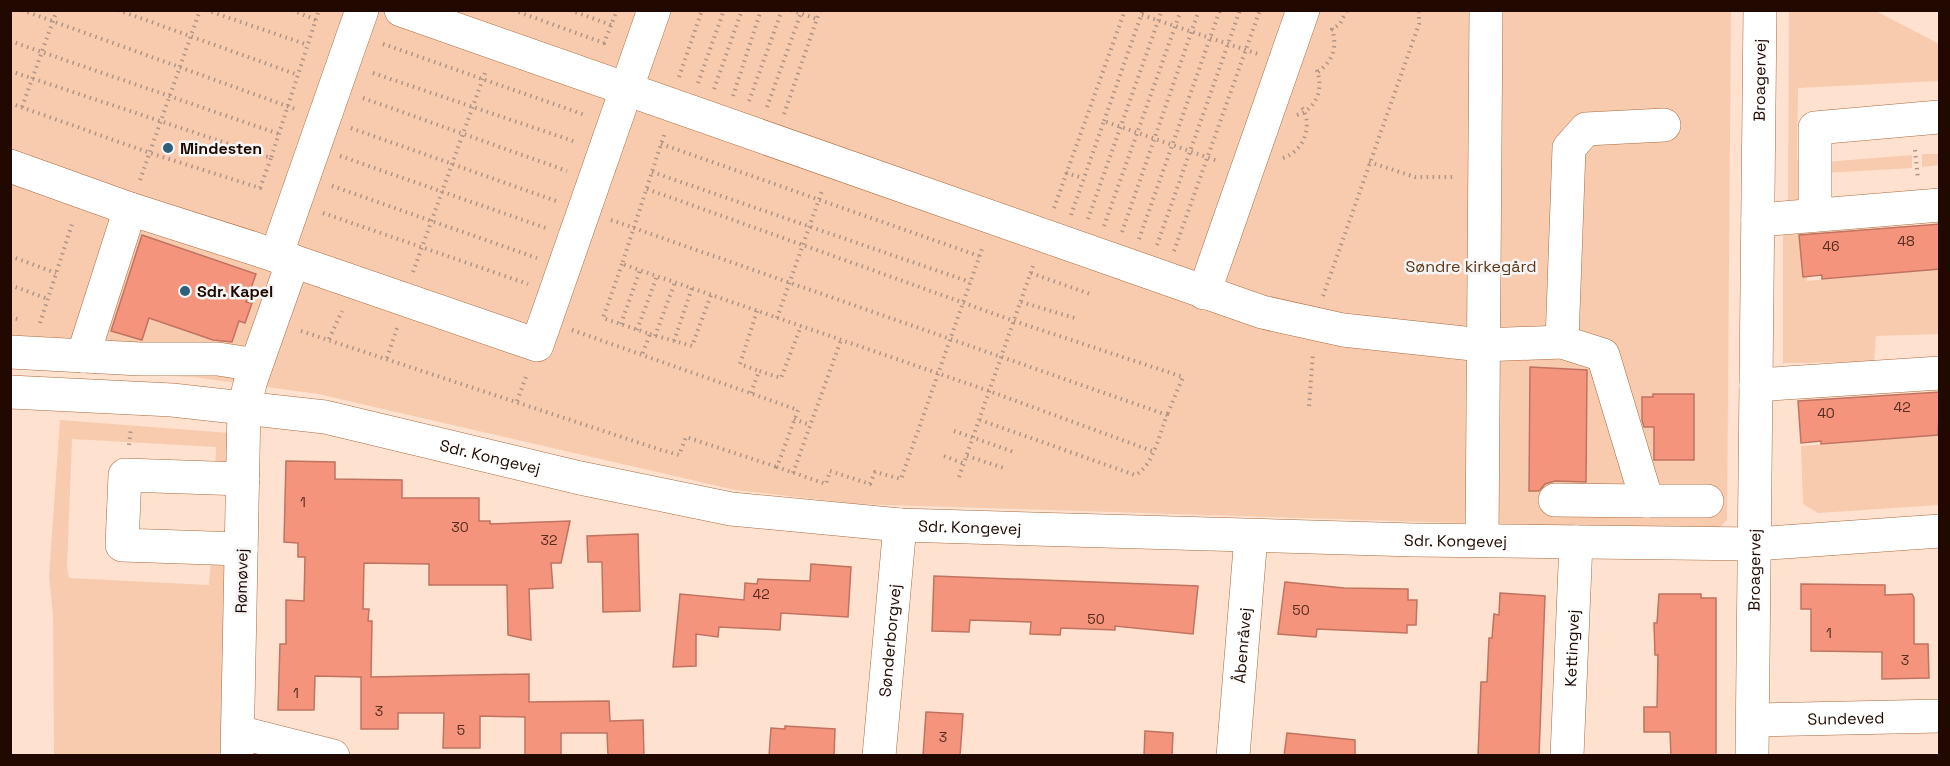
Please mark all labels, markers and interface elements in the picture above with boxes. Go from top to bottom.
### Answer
street label: Broagervej [1749,39,1771,122]
place label: Mindesten [180,138,262,159]
marker: Mindesten [161,141,175,155]
house number: 48 [1897,232,1915,250]
house number: 46 [1822,237,1840,255]
park label: Søndre kirkegård [1406,256,1536,277]
place label: Sdr. Kapel [197,281,273,302]
marker: Sdr. Kapel [178,284,192,298]
house number: 42 [1893,398,1911,416]
house number: 40 [1817,404,1835,422]
street label: Sdr. Kongevej [437,435,543,479]
house number: 1 [300,493,306,511]
street label: Sdr. Kongevej [918,516,1022,540]
house number: 30 [451,518,469,536]
street label: Broagervej [1744,529,1765,612]
street label: Sdr. Kongevej [1404,530,1507,552]
house number: 32 [541,531,557,549]
street label: Rømøvej [230,548,253,614]
street label: Sønderborgvej [874,583,906,698]
house number: 42 [752,585,770,603]
house number: 50 [1292,601,1310,619]
street label: Åbenråvej [1229,607,1256,684]
street label: Kettingvej [1560,609,1584,687]
house number: 50 [1087,610,1105,628]
house number: 1 [1826,624,1832,642]
house number: 3 [1901,651,1909,669]
house number: 1 [293,684,299,702]
house number: 3 [375,702,383,720]
street label: Sundeved [1807,707,1885,730]
house number: 5 [457,721,465,739]
house number: 3 [939,728,947,746]

